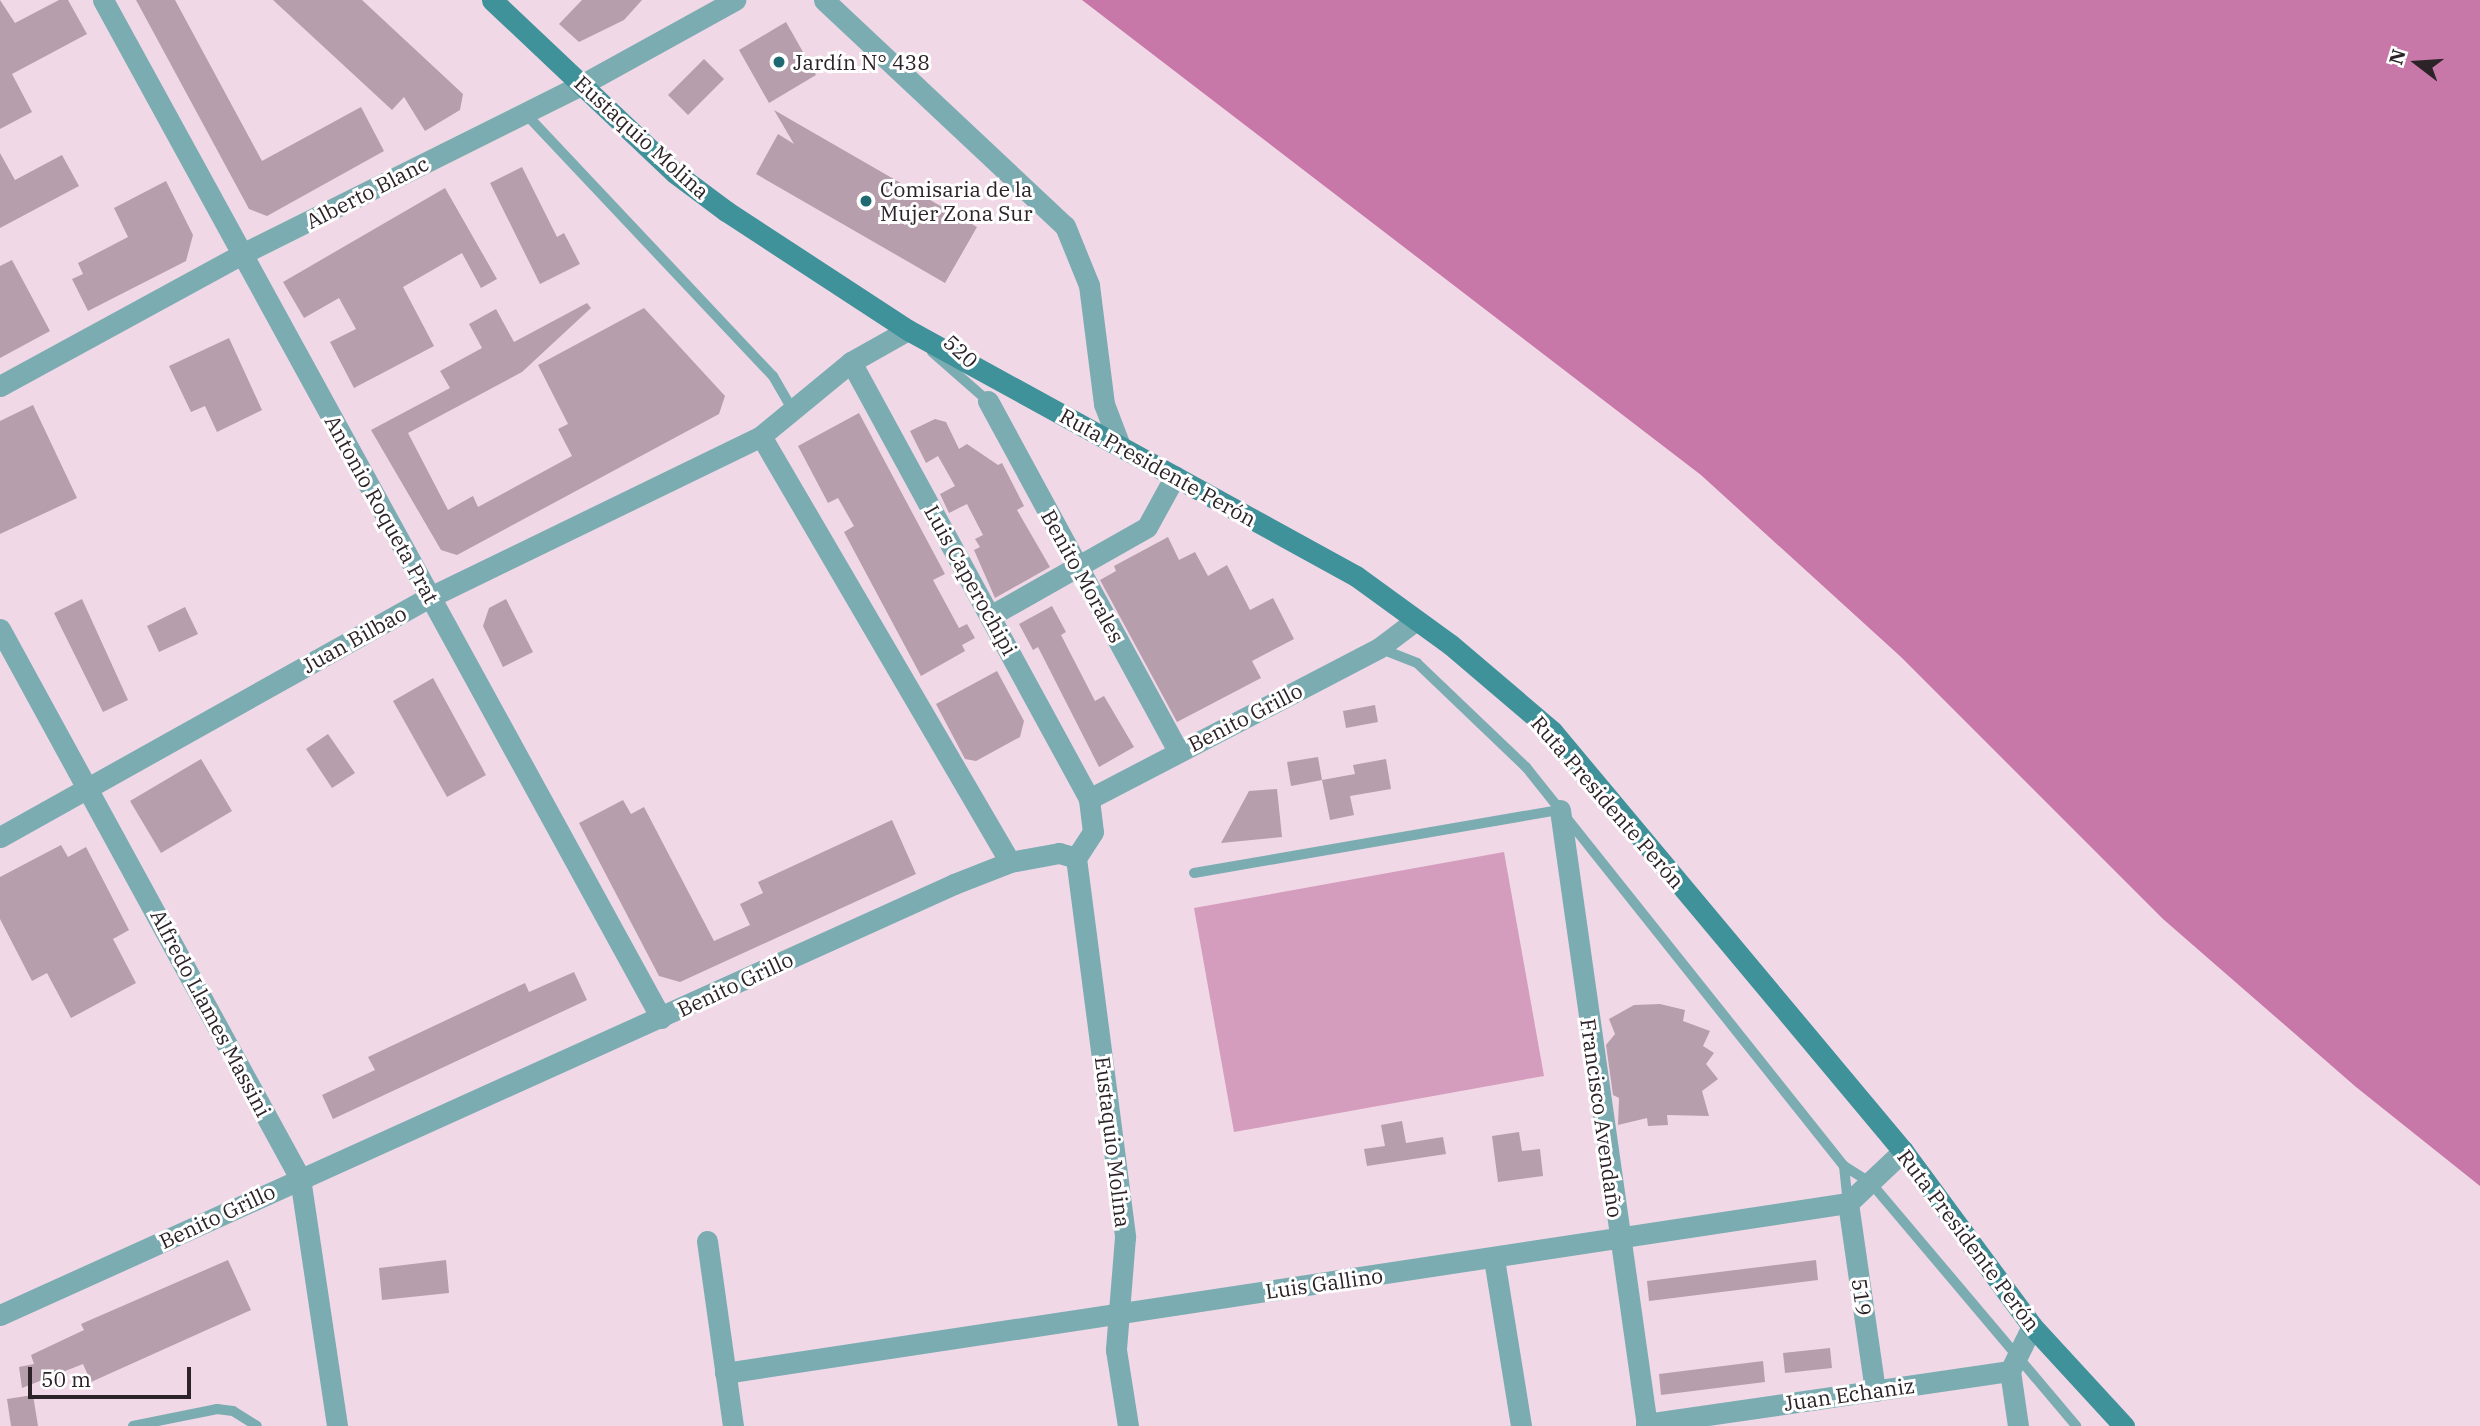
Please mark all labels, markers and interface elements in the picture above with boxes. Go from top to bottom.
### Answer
north arrow [2382,28,2452,98]
text: N [2383,46,2411,68]
place label: Jardín N° 438 [793,49,930,75]
marker: Jardín N° 438 [771,54,787,70]
street label: Eustaquio Molina [570,70,714,204]
street label: Alberto Blanc [301,150,433,234]
place label: Comisaria de la Mujer Zona Sur [880,176,1033,226]
marker: Comisaria de la Mujer Zona Sur [858,193,874,209]
street label: 520 [939,329,983,373]
street label: Ruta Presidente Perón [1055,403,1261,531]
street label: Antonio Roqueta Prat [320,411,444,607]
street label: Luis Caperochipi [919,501,1023,659]
street label: Benito Morales [1036,505,1130,647]
street label: Juan Bilbao [297,600,411,678]
street label: Benito Grillo [1184,677,1306,757]
street label: Ruta Presidente Perón [1526,710,1690,894]
street label: Alfredo Llames Massini [146,905,276,1121]
street label: Benito Grillo [673,946,797,1022]
street label: Francisco Avendaño [1576,1017,1628,1219]
street label: Eustaquio Molina [1090,1055,1136,1229]
street label: Ruta Presidente Perón [1893,1144,2045,1336]
street label: Benito Grillo [155,1178,279,1254]
street label: Luis Gallino [1264,1262,1384,1304]
street label: 519 [1847,1277,1877,1317]
scale bar [32,1352,194,1396]
text: 50 m [41,1365,91,1393]
street label: Juan Echaniz [1782,1372,1916,1416]

